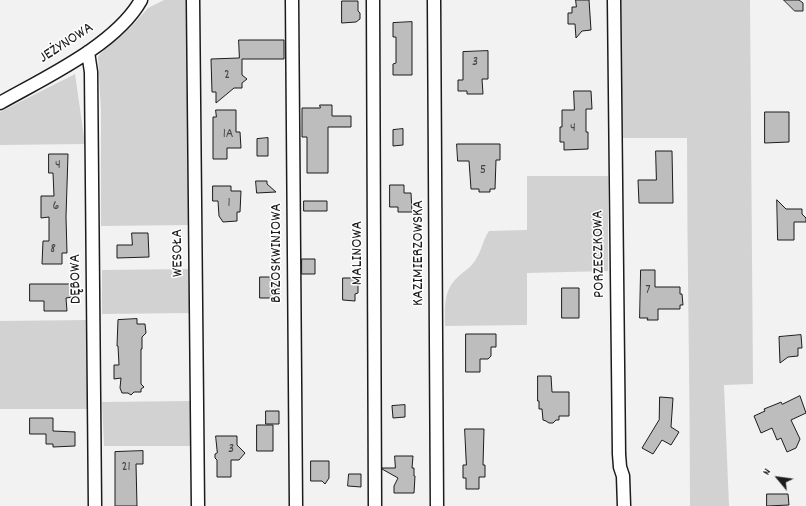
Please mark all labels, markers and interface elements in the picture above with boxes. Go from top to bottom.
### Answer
street label: JEŻYNOWA [36,19,98,69]
house number: 3 [472,55,478,71]
house number: 2 [224,68,230,84]
house number: 4 [570,121,576,137]
house number: 1A [223,127,233,143]
house number: 4 [55,158,61,174]
house number: 5 [480,163,486,179]
house number: 1 [227,196,231,212]
house number: 6 [53,199,59,215]
street label: KAZIMIERZOWSKA [410,200,430,306]
street label: BRZOSKWINIOWA [268,203,288,303]
street label: PORZECZKOWA [590,210,610,298]
street label: MALINOWA [349,221,369,285]
street label: WESOŁA [169,229,189,277]
house number: 8 [50,242,56,258]
street label: DĘBOWA [67,254,87,304]
house number: 7 [645,283,651,299]
house number: 3 [228,442,234,458]
north arrow [758,458,798,498]
house number: 21 [121,460,131,476]
text: N [759,466,776,478]

